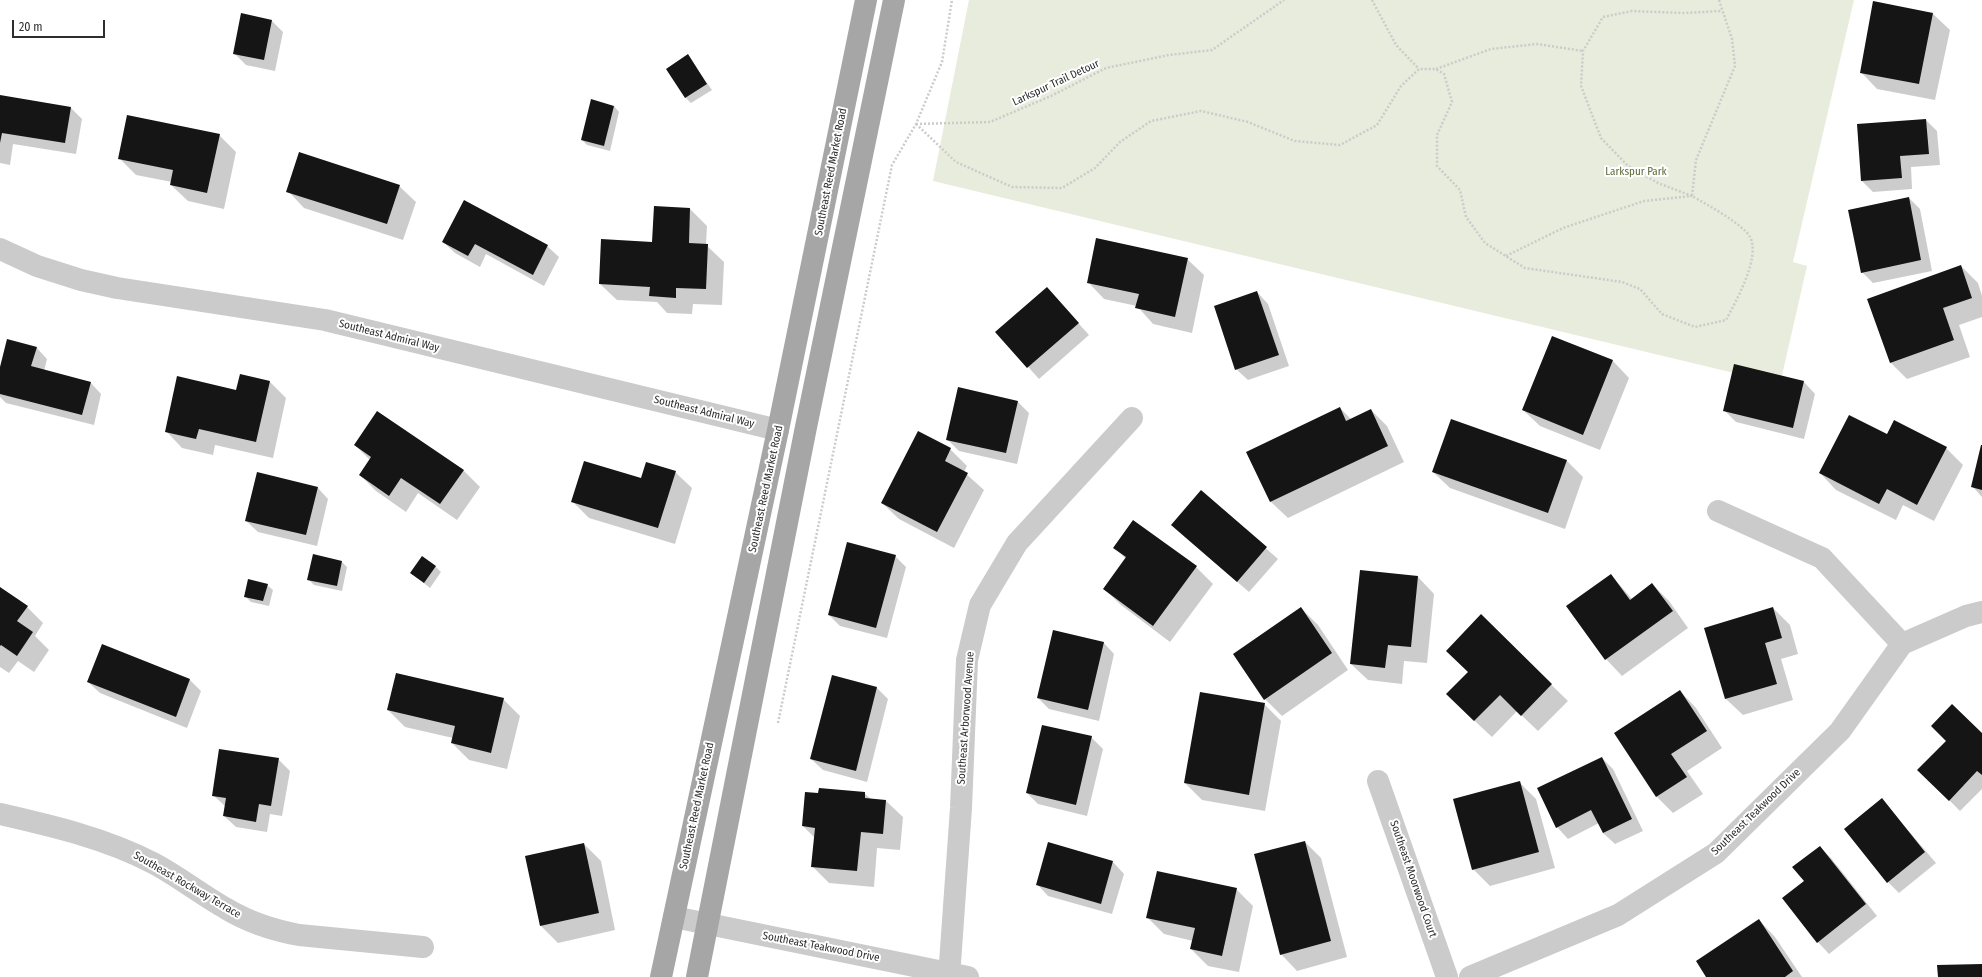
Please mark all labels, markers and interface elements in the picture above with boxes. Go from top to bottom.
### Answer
scale bar [14,12,107,38]
text: 20 m [19,20,43,34]
street label: Larkspur Trail Detour [1010,57,1102,109]
street label: Southeast Reed Market Road [812,107,850,237]
park label: Larkspur Park [1605,165,1667,179]
street label: Southeast Admiral Way [337,317,441,355]
street label: Southeast Admiral Way [652,393,756,431]
street label: Southeast Reed Market Road [746,424,786,554]
street label: Southeast Arborwood Avenue [955,651,977,785]
street label: Southeast Reed Market Road [677,741,717,871]
street label: Southeast Teakwood Drive [1709,766,1803,858]
street label: Southeast Moorwood Court [1387,819,1439,939]
street label: Southeast Rockway Terrace [131,849,243,921]
street label: Southeast Teakwood Drive [761,929,881,965]

